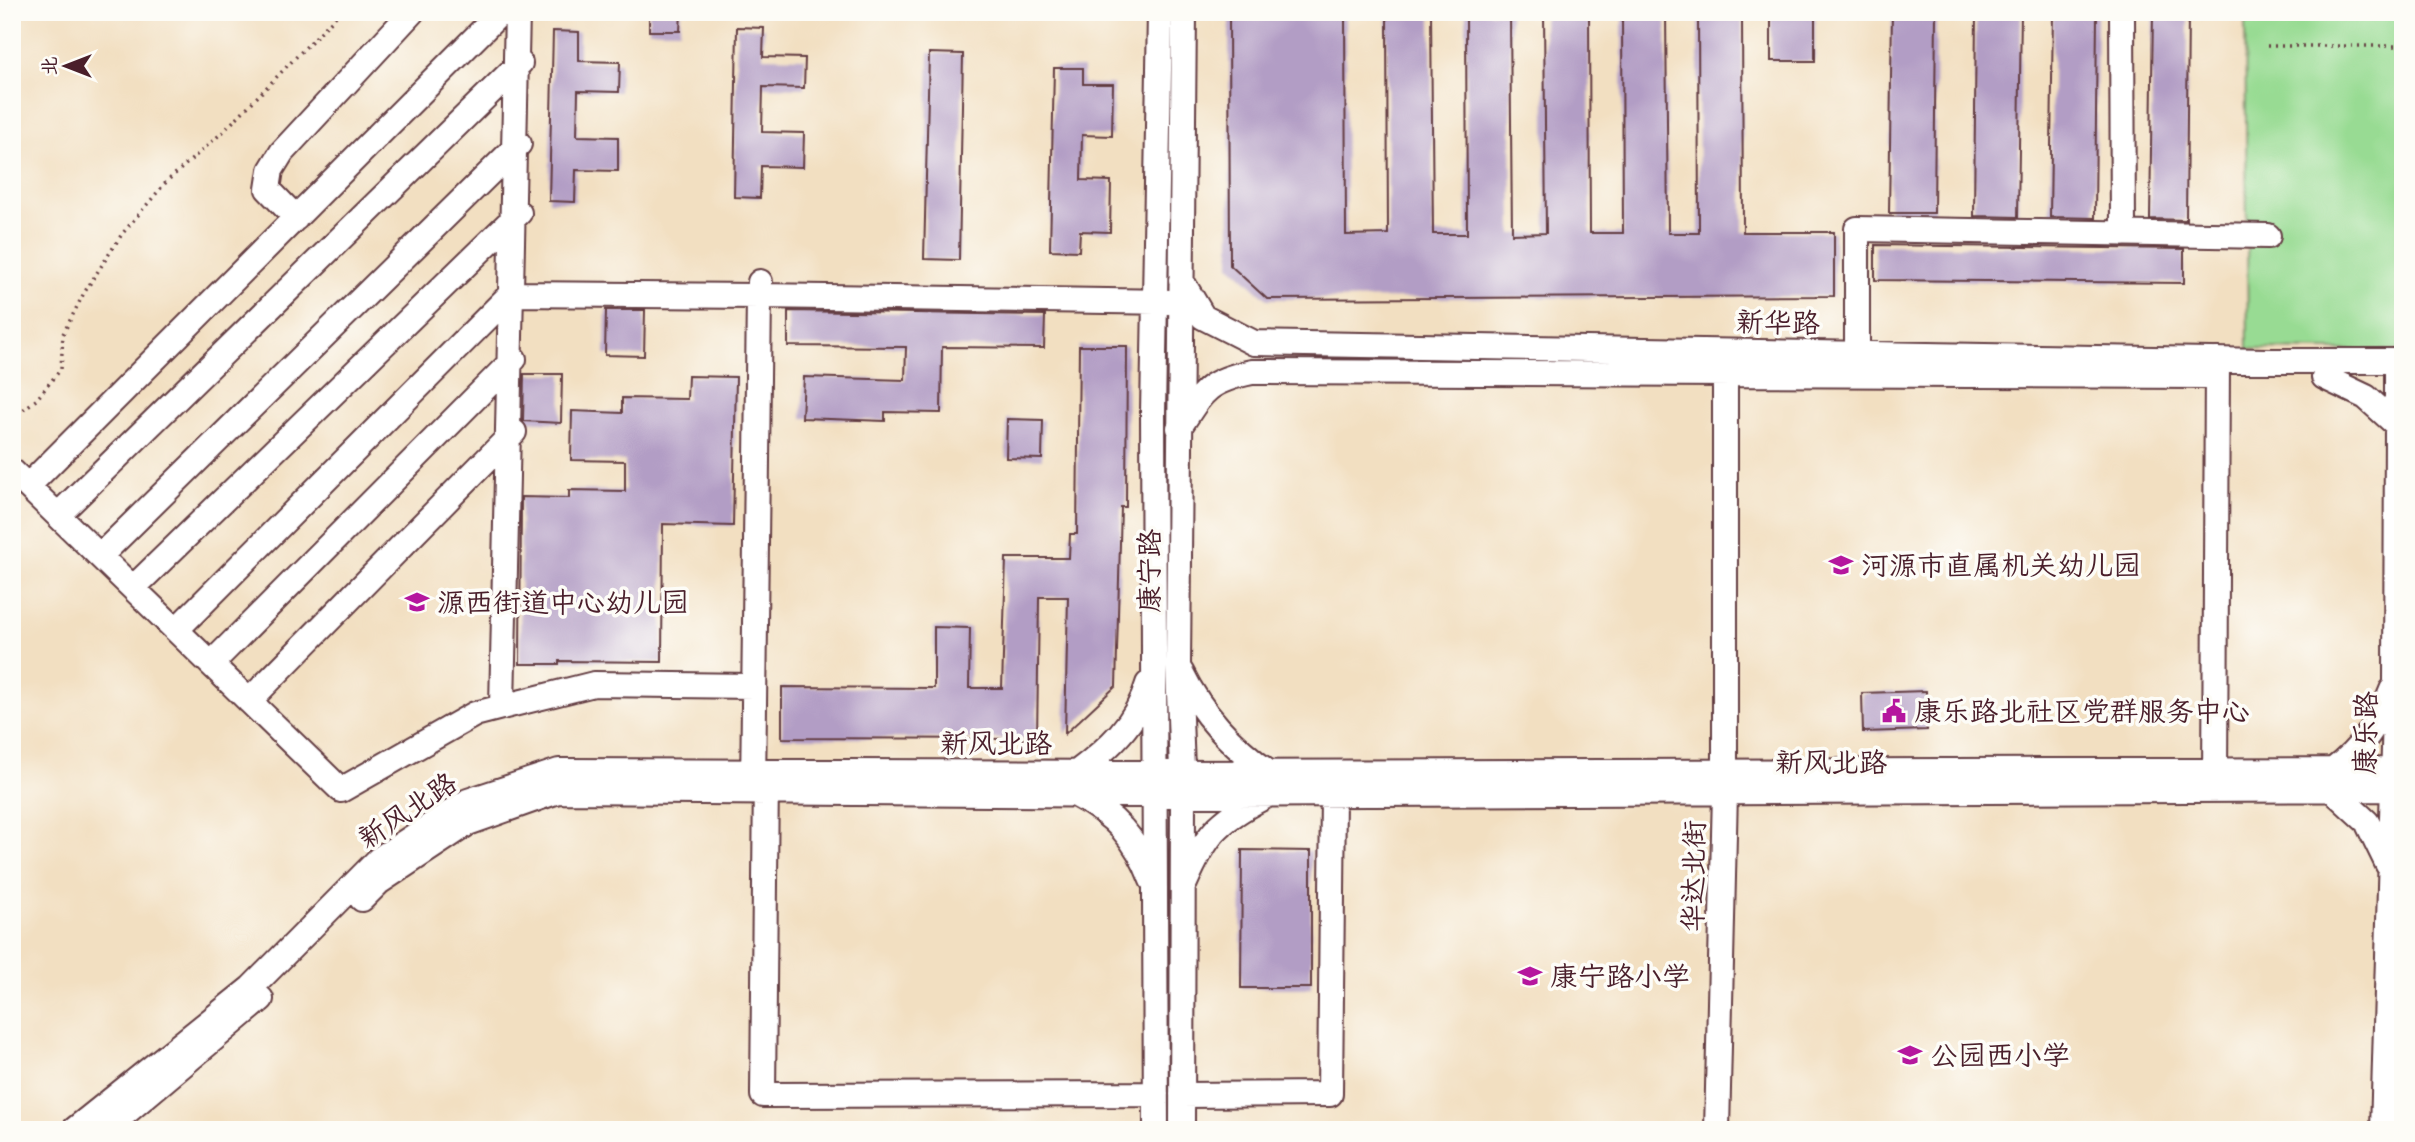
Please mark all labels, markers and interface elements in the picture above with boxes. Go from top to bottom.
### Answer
north arrow [32,32,102,102]
text: 北 [38,56,65,76]
street label: 新华路 [1736,304,1820,347]
street label: 康宁路 [1132,529,1173,613]
place label: 河源市直属机关幼儿园 [1861,548,2141,589]
school or university icon: 河源市直属机关幼儿园 [1827,551,1855,579]
place label: 源西街道中心幼儿园 [437,585,689,626]
school or university icon: 源西街道中心幼儿园 [403,588,431,616]
street label: 康乐路 [2347,691,2390,775]
place label: 康乐路北社区党群服务中心 [1914,694,2250,735]
public building icon: 康乐路北社区党群服务中心 [1880,697,1908,725]
street label: 新风北路 [940,726,1052,767]
street label: 新风北路 [1775,745,1887,786]
street label: 新风北路 [351,765,467,861]
street label: 华达北街 [1675,820,1718,932]
place label: 康宁路小学 [1550,959,1690,1000]
school or university icon: 康宁路小学 [1516,962,1544,990]
place label: 公园西小学 [1930,1038,2070,1079]
school or university icon: 公园西小学 [1896,1041,1924,1069]

